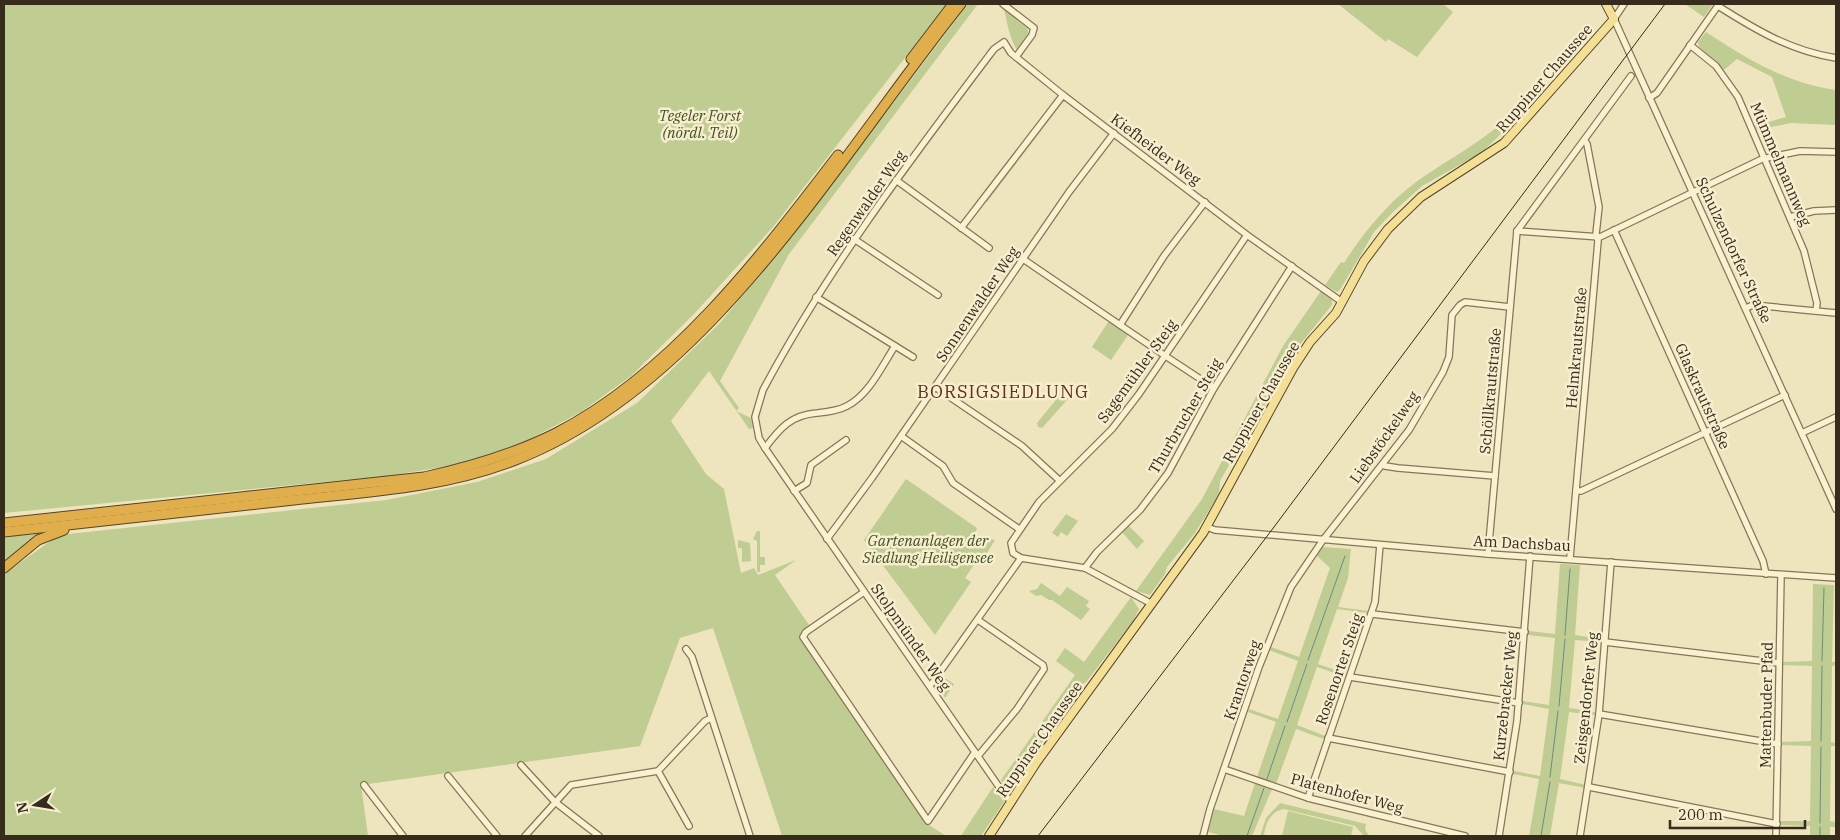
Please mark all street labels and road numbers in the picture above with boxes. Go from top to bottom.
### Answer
street label: Ruppiner Chaussee [1492,20,1596,136]
street label: Mümmelmannweg [1746,99,1816,229]
street label: Kiefheider Weg [1107,109,1205,189]
street label: Regenwalder Weg [822,146,910,260]
street label: Schulzendorfer Straße [1692,174,1776,326]
street label: Sonnenwalder Weg [931,243,1023,365]
street label: Helmkrautstraße [1561,287,1591,409]
street label: Sagemühler Steig [1093,315,1181,427]
street label: Schöllkrautstraße [1475,327,1505,455]
street label: Ruppiner Chaussee [1218,338,1304,466]
street label: Glaskrautstraße [1671,340,1735,452]
street label: Thurbrucher Steig [1144,355,1226,477]
street label: Liebstöckelweg [1345,387,1423,487]
street label: Am Dachsbau [1473,531,1571,555]
street label: Stolpmünder Weg [867,580,955,694]
street label: Rosenorter Steig [1311,611,1367,727]
street label: Kurzebracker Weg [1489,630,1521,762]
street label: Zeisgendorfer Weg [1570,631,1602,765]
street label: Krantorweg [1219,637,1265,723]
street label: Mattenbuder Pfad [1755,642,1777,768]
street label: Ruppiner Chaussee [992,677,1086,801]
street label: Platenhofer Weg [1289,769,1405,817]

